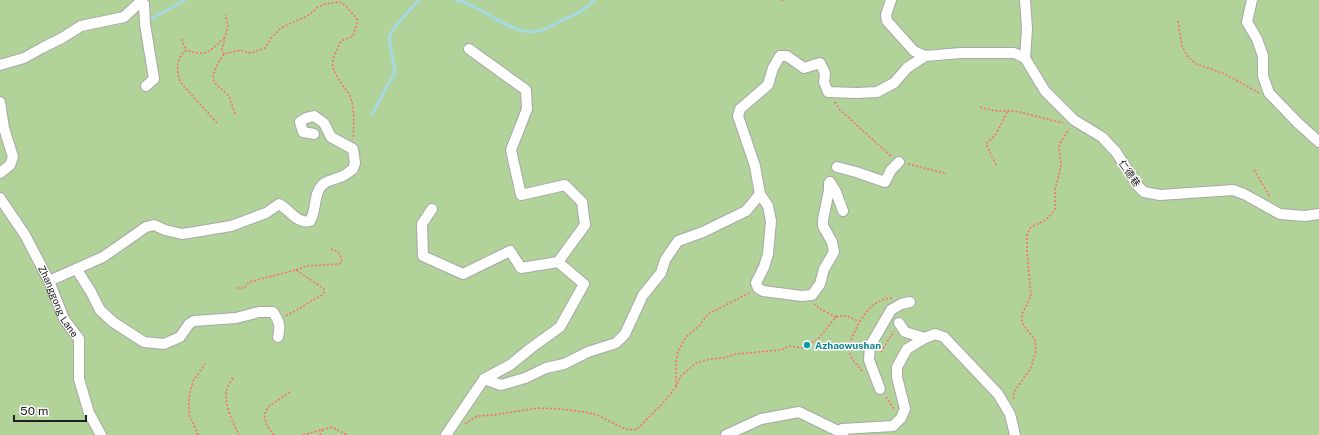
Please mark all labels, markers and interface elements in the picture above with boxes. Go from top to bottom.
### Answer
street label: 仁德巷 [1116,157,1144,189]
street label: Zhanggong Lane [36,263,81,339]
place label: Azhaowushan [815,339,881,351]
marker: Azhaowushan [802,340,812,350]
scale bar [14,397,86,423]
text: 50 m [20,404,48,418]

